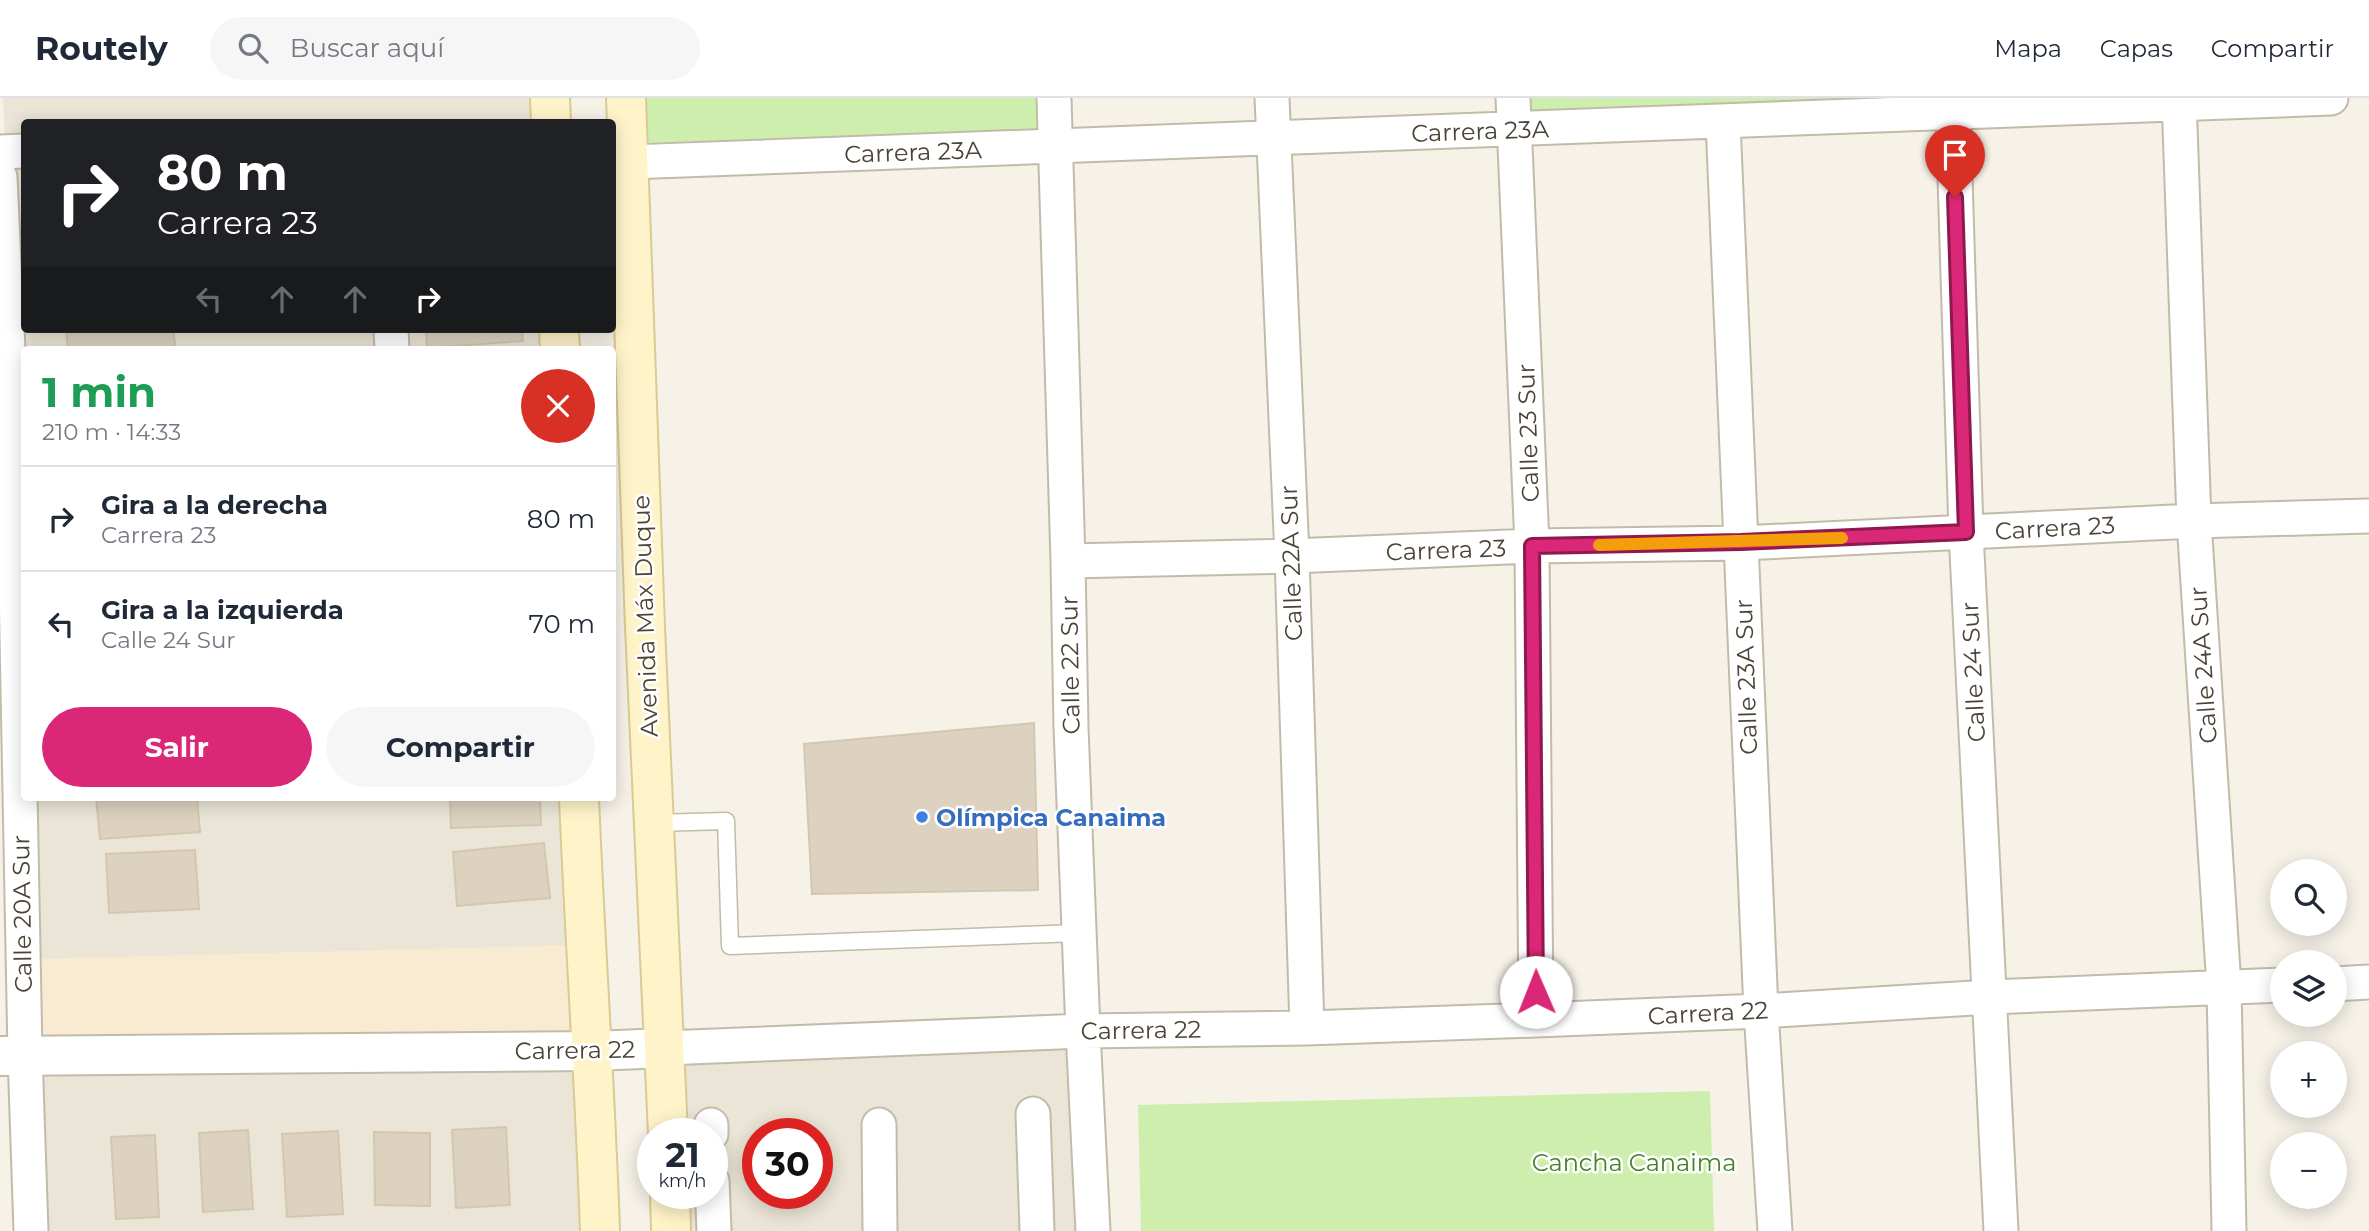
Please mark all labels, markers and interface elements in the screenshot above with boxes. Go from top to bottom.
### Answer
search box [210,17,700,80]
text: Routely [35,28,168,68]
icon: search [234,29,272,67]
text: Buscar aquí [290,32,444,64]
text: Mapa [1994,34,2062,63]
text: Capas [2100,34,2173,63]
text: Compartir [2211,34,2334,63]
street label: Carrera 23A [1411,114,1550,148]
pin [1925,125,1985,197]
street label: Carrera 23A [844,135,983,169]
icon: arrive [1936,136,1974,174]
text: 80 m [157,143,288,202]
icon: right [42,147,133,238]
text: Carrera 23 [157,203,318,242]
icon: left [190,280,228,318]
icon: ahead [263,280,301,318]
icon: ahead [336,280,374,318]
icon: right [409,280,447,318]
street label: Calle 23 Sur [1511,363,1545,503]
text: 1 min [42,366,156,418]
button: close [521,369,595,443]
text: 210 m · 14:33 [42,418,181,446]
street label: Calle 22A Sur [1274,485,1308,641]
text: Gira a la derecha [101,489,328,521]
street label: Avenida Máx Duque [626,494,664,738]
icon: right [42,500,80,538]
text: 80 m [527,503,595,535]
street label: Carrera 23 [1994,510,2116,546]
text: Carrera 23 [101,521,217,549]
street label: Carrera 23 [1385,533,1507,567]
street label: Calle 24A Sur [2183,585,2223,745]
text: Gira a la izquierda [101,594,344,626]
street label: Calle 22 Sur [1054,595,1086,735]
street label: Calle 23A Sur [1729,599,1763,755]
street label: Calle 24 Sur [1955,601,1991,743]
icon: left [42,605,80,643]
text: 70 m [529,608,595,640]
text: Calle 24 Sur [101,626,236,654]
button: Salir [42,707,312,787]
button: Compartir [326,707,595,787]
place label: Olímpica Canaima [936,803,1166,832]
marker: Olímpica Canaima [914,809,930,825]
street label: Calle 20A Sur [6,835,38,993]
map controls [2270,859,2347,1209]
button: search [2270,859,2347,936]
button: layers [2270,950,2347,1027]
position arrow [1499,955,1573,1029]
street label: Carrera 22 [1647,995,1769,1031]
street label: Carrera 22 [1080,1014,1202,1046]
street label: Carrera 22 [514,1034,636,1066]
button: + [2270,1041,2347,1118]
speed limit sign: 30 [742,1118,833,1209]
button: − [2270,1132,2347,1209]
text: 21 [665,1133,700,1176]
park label: Cancha Canaima [1532,1148,1736,1177]
text: km/h [658,1170,707,1192]

